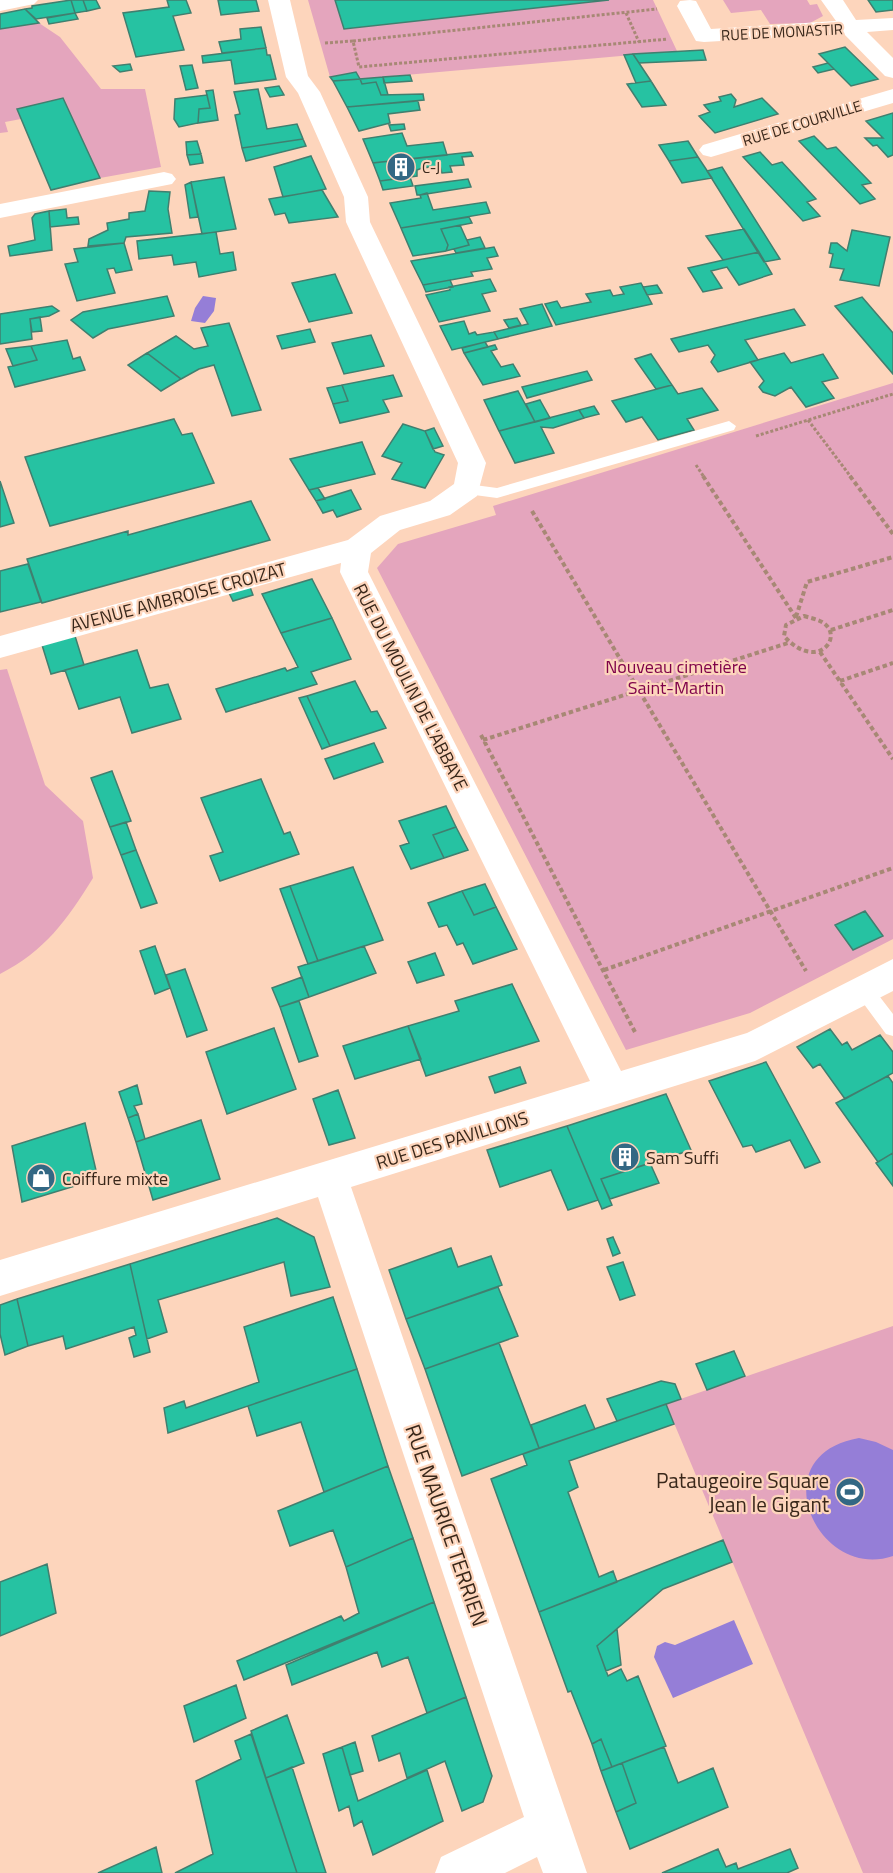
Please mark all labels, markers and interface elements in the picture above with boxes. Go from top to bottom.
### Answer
street label: RUE DE MONASTIR [720,17,844,47]
street label: RUE DE COURVILLE [740,94,864,152]
building icon: C-J [385,151,417,183]
place label: C-J [422,156,440,179]
street label: AVENUE AMBROISE CROIZAT [67,555,289,639]
street label: RUE DU MOULIN DE L'ABBAYE [347,579,475,795]
park label: Nouveau cimetière Saint-Martin [605,653,747,701]
street label: RUE DES PAVILLONS [373,1104,531,1176]
building icon: Sam Suffi [609,1141,641,1173]
place label: Sam Suffi [646,1144,719,1171]
shop icon: Coiffure mixte [25,1162,57,1194]
place label: Coiffure mixte [62,1165,168,1192]
street label: RUE MAURICE TERRIEN [397,1420,497,1630]
place label: Pataugeoire Square Jean le Gigant [656,1464,830,1520]
sports icon: Pataugeoire Square Jean le Gigant [834,1476,866,1508]

